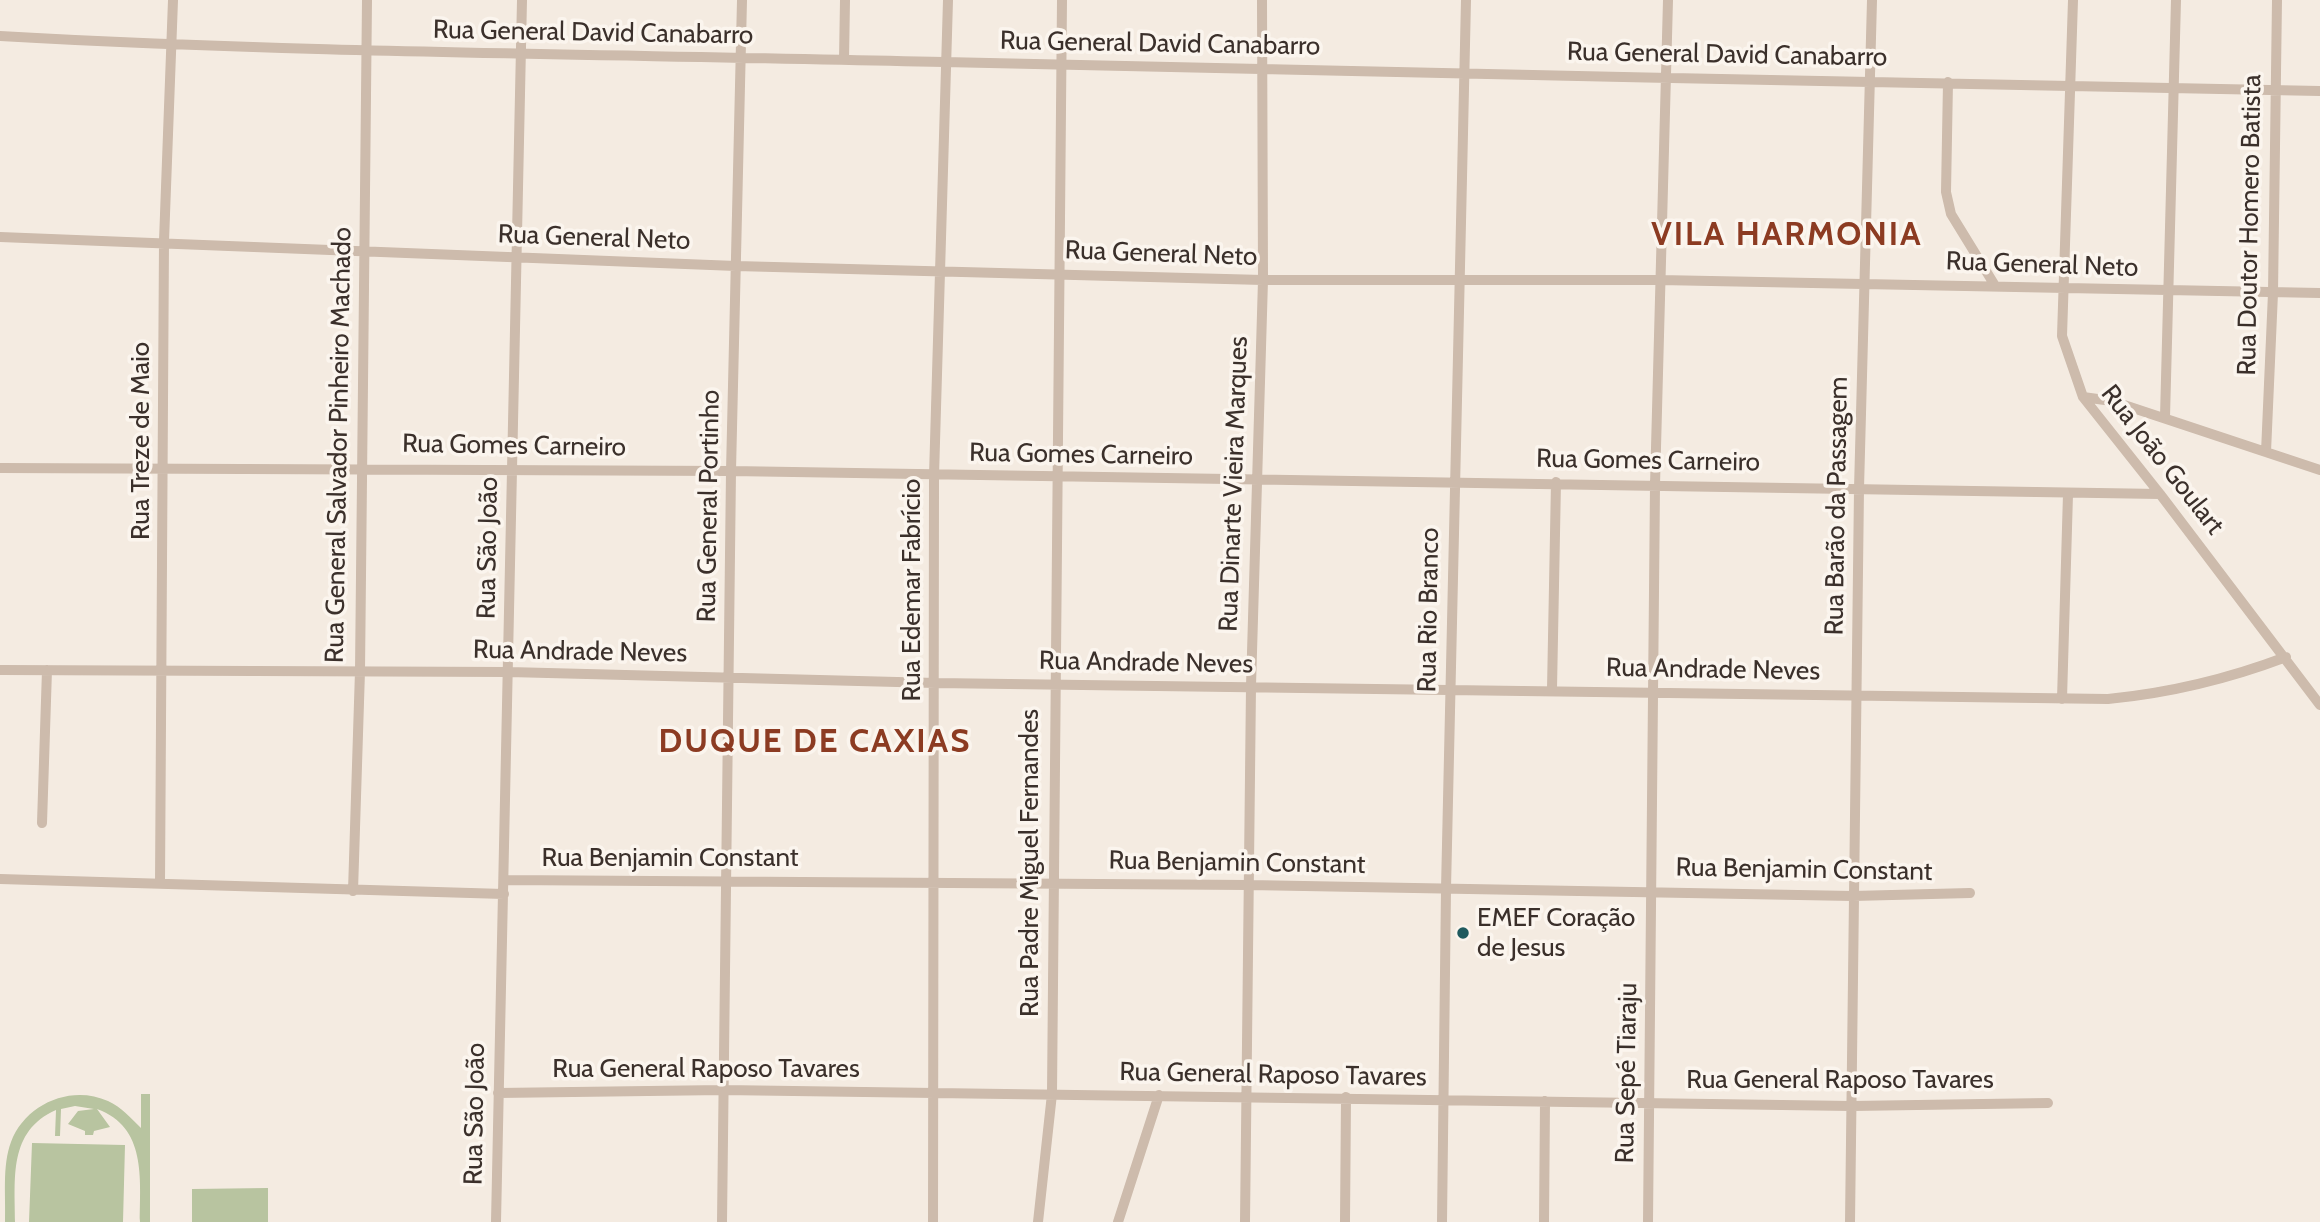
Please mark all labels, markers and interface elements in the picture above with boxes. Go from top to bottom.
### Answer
street label: Rua General David Canabarro [433,15,753,51]
street label: Rua General David Canabarro [1000,26,1320,62]
street label: Rua General David Canabarro [1567,37,1887,73]
street label: Rua Doutor Homero Batista [2232,74,2268,376]
district label: VILA HARMONIA [1653,215,1921,255]
street label: Rua General Neto [497,219,691,257]
street label: Rua General Salvador Pinheiro Machado [320,227,358,663]
street label: Rua General Neto [1064,235,1258,273]
street label: Rua General Neto [1945,246,2139,284]
street label: Rua Dinarte Vieira Marques [1213,336,1255,632]
street label: Rua Treze de Maio [125,342,157,540]
street label: Rua Barão da Passagem [1819,376,1855,636]
street label: Rua João Goulart [2094,379,2230,541]
street label: Rua General Portinho [691,389,727,623]
street label: Rua Gomes Carneiro [402,428,626,464]
street label: Rua Gomes Carneiro [969,437,1193,473]
street label: Rua Gomes Carneiro [1536,443,1760,479]
street label: Rua São João [471,476,505,620]
street label: Rua Edemar Fabrício [896,479,928,701]
street label: Rua Rio Branco [1412,527,1446,693]
street label: Rua Andrade Neves [473,635,687,669]
street label: Rua Andrade Neves [1039,646,1253,680]
street label: Rua Andrade Neves [1606,653,1820,687]
street label: Rua Padre Miguel Fernandes [1014,709,1046,1017]
district label: DUQUE DE CAXIAS [660,722,970,762]
street label: Rua Benjamin Constant [542,842,798,874]
street label: Rua Benjamin Constant [1108,845,1366,881]
street label: Rua Benjamin Constant [1675,852,1933,888]
place label: EMEF Coração de Jesus [1477,902,1635,964]
marker: EMEF Coração de Jesus [1455,925,1471,941]
street label: Rua Sepé Tiaraju [1610,982,1644,1164]
street label: Rua São João [458,1042,492,1186]
street label: Rua General Raposo Tavares [552,1053,860,1085]
street label: Rua General Raposo Tavares [1119,1057,1427,1093]
street label: Rua General Raposo Tavares [1686,1064,1994,1096]

